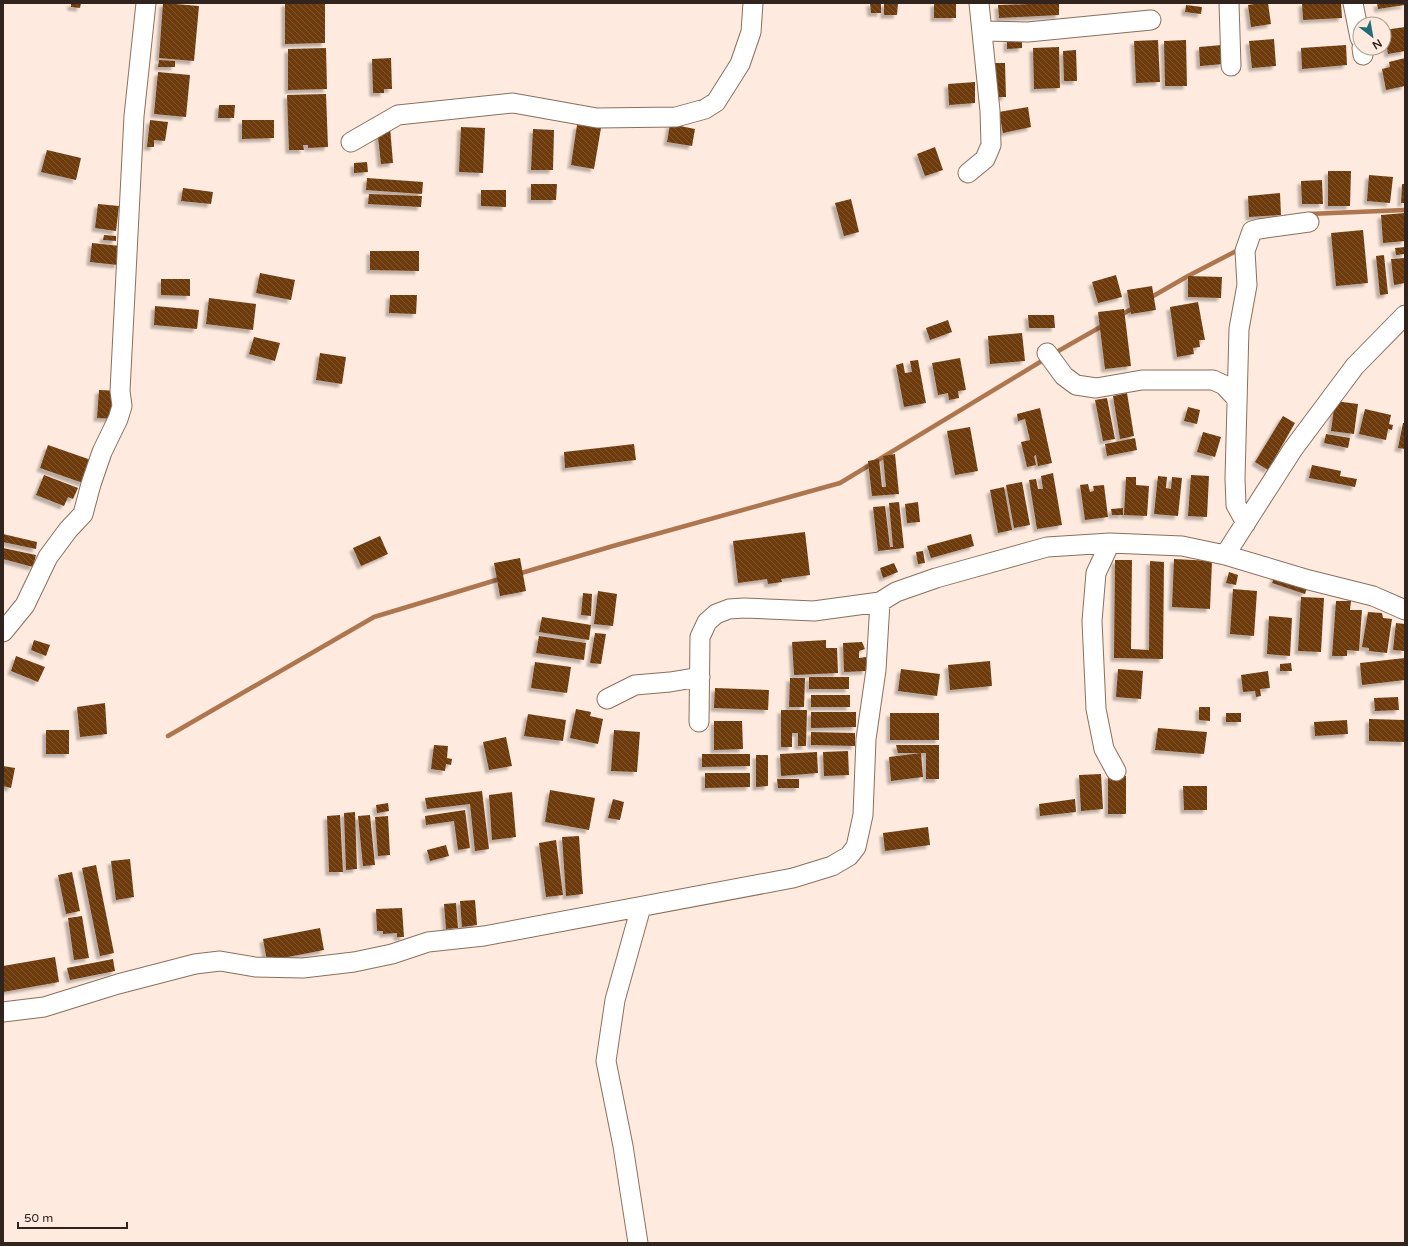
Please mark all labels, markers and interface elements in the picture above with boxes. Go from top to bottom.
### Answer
north arrow [1352,16,1392,56]
text: N [1370,36,1384,52]
scale bar [18,1204,127,1230]
text: 50 m [24,1211,53,1225]

